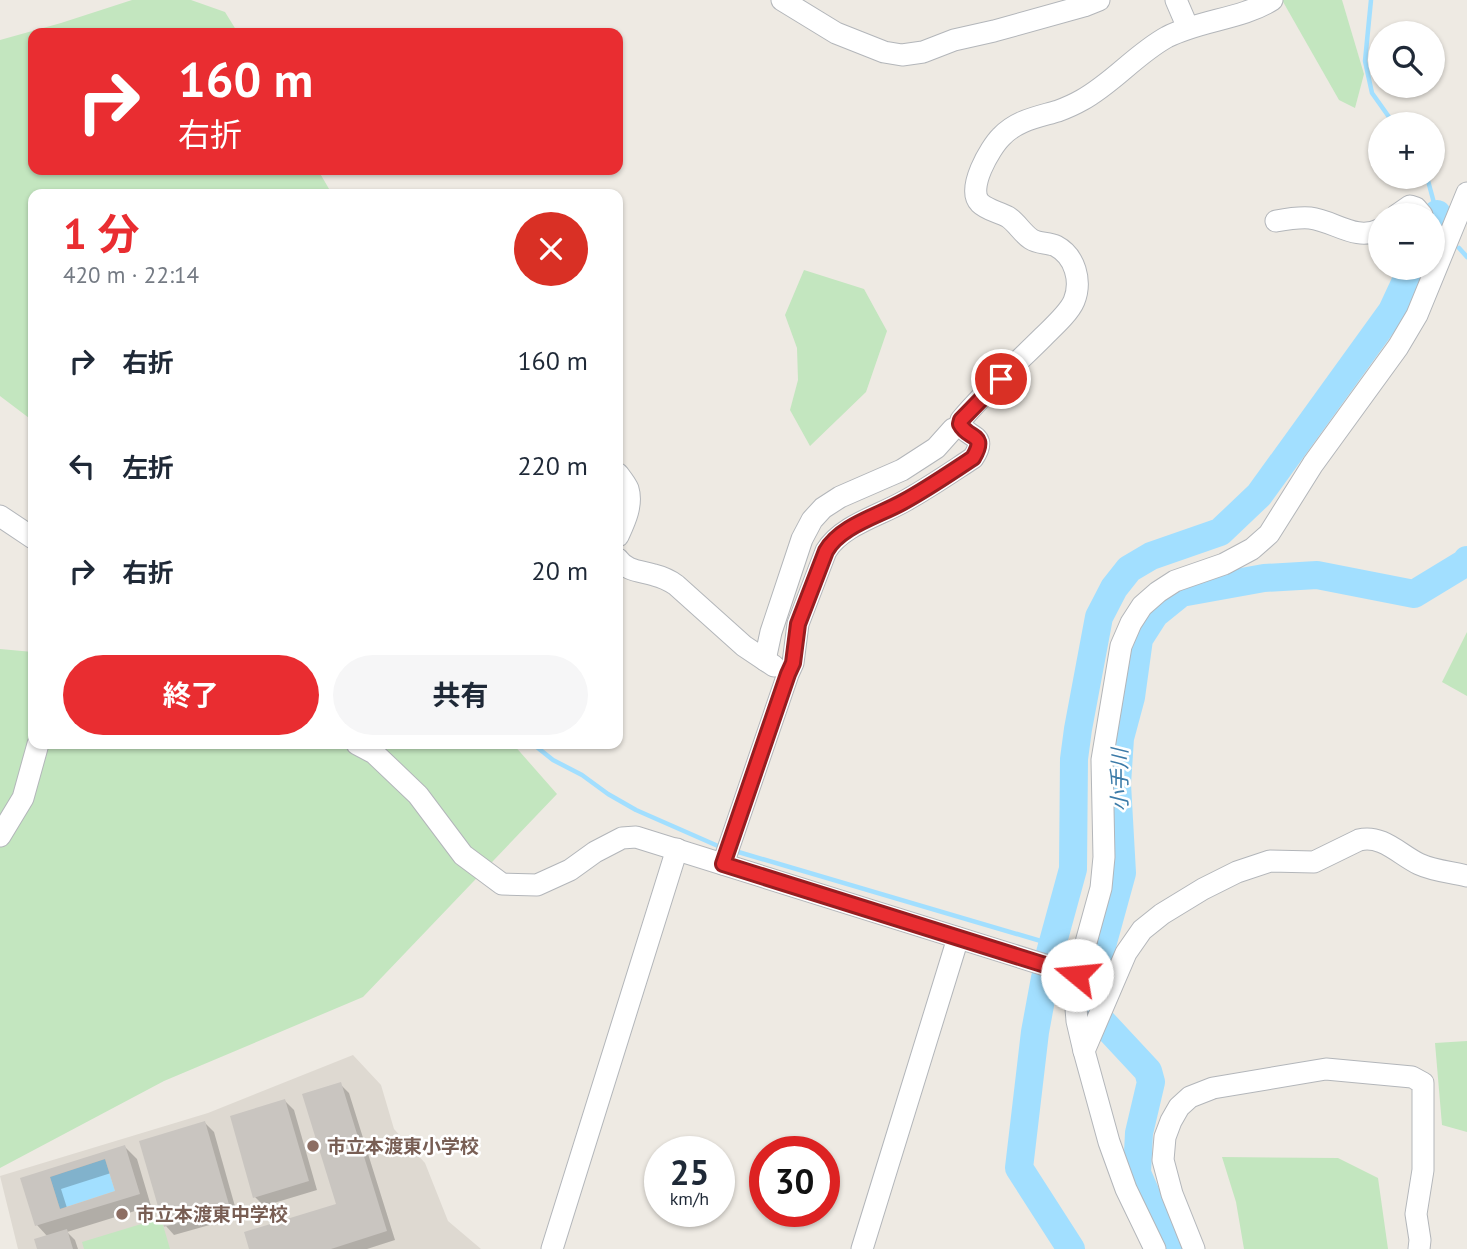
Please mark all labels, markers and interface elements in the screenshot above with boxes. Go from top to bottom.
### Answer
map controls [1368,21,1445,280]
button: search [1368,21,1445,98]
text: 160 m [178,47,313,111]
icon: right [63,56,154,147]
button: + [1368,112,1445,189]
text: 右折 [178,113,242,155]
button: − [1368,203,1445,280]
text: 1 分 [63,206,139,261]
button: close [514,212,588,286]
text: 420 m · 22:14 [63,260,199,289]
icon: right [63,342,101,380]
text: 160 m [517,344,588,377]
text: 右折 [122,346,174,379]
pin [971,349,1031,409]
icon: arrive [982,360,1020,398]
icon: left [63,447,101,485]
text: 220 m [517,449,588,482]
text: 左折 [122,451,174,484]
icon: right [63,552,101,590]
text: 20 m [532,554,588,587]
text: 右折 [122,556,174,589]
button: 終了 [63,655,319,735]
button: 共有 [333,655,588,735]
water label: 小手川 [1106,747,1133,812]
position arrow [1040,938,1114,1012]
place label: 市立本渡東小学校 [327,1134,479,1158]
speed limit sign: 30 [749,1136,840,1227]
marker: 市立本渡東小学校 [305,1138,321,1154]
text: 25 [670,1149,709,1195]
text: km/h [670,1187,709,1210]
place label: 市立本渡東中学校 [136,1202,288,1226]
marker: 市立本渡東中学校 [114,1206,130,1222]

